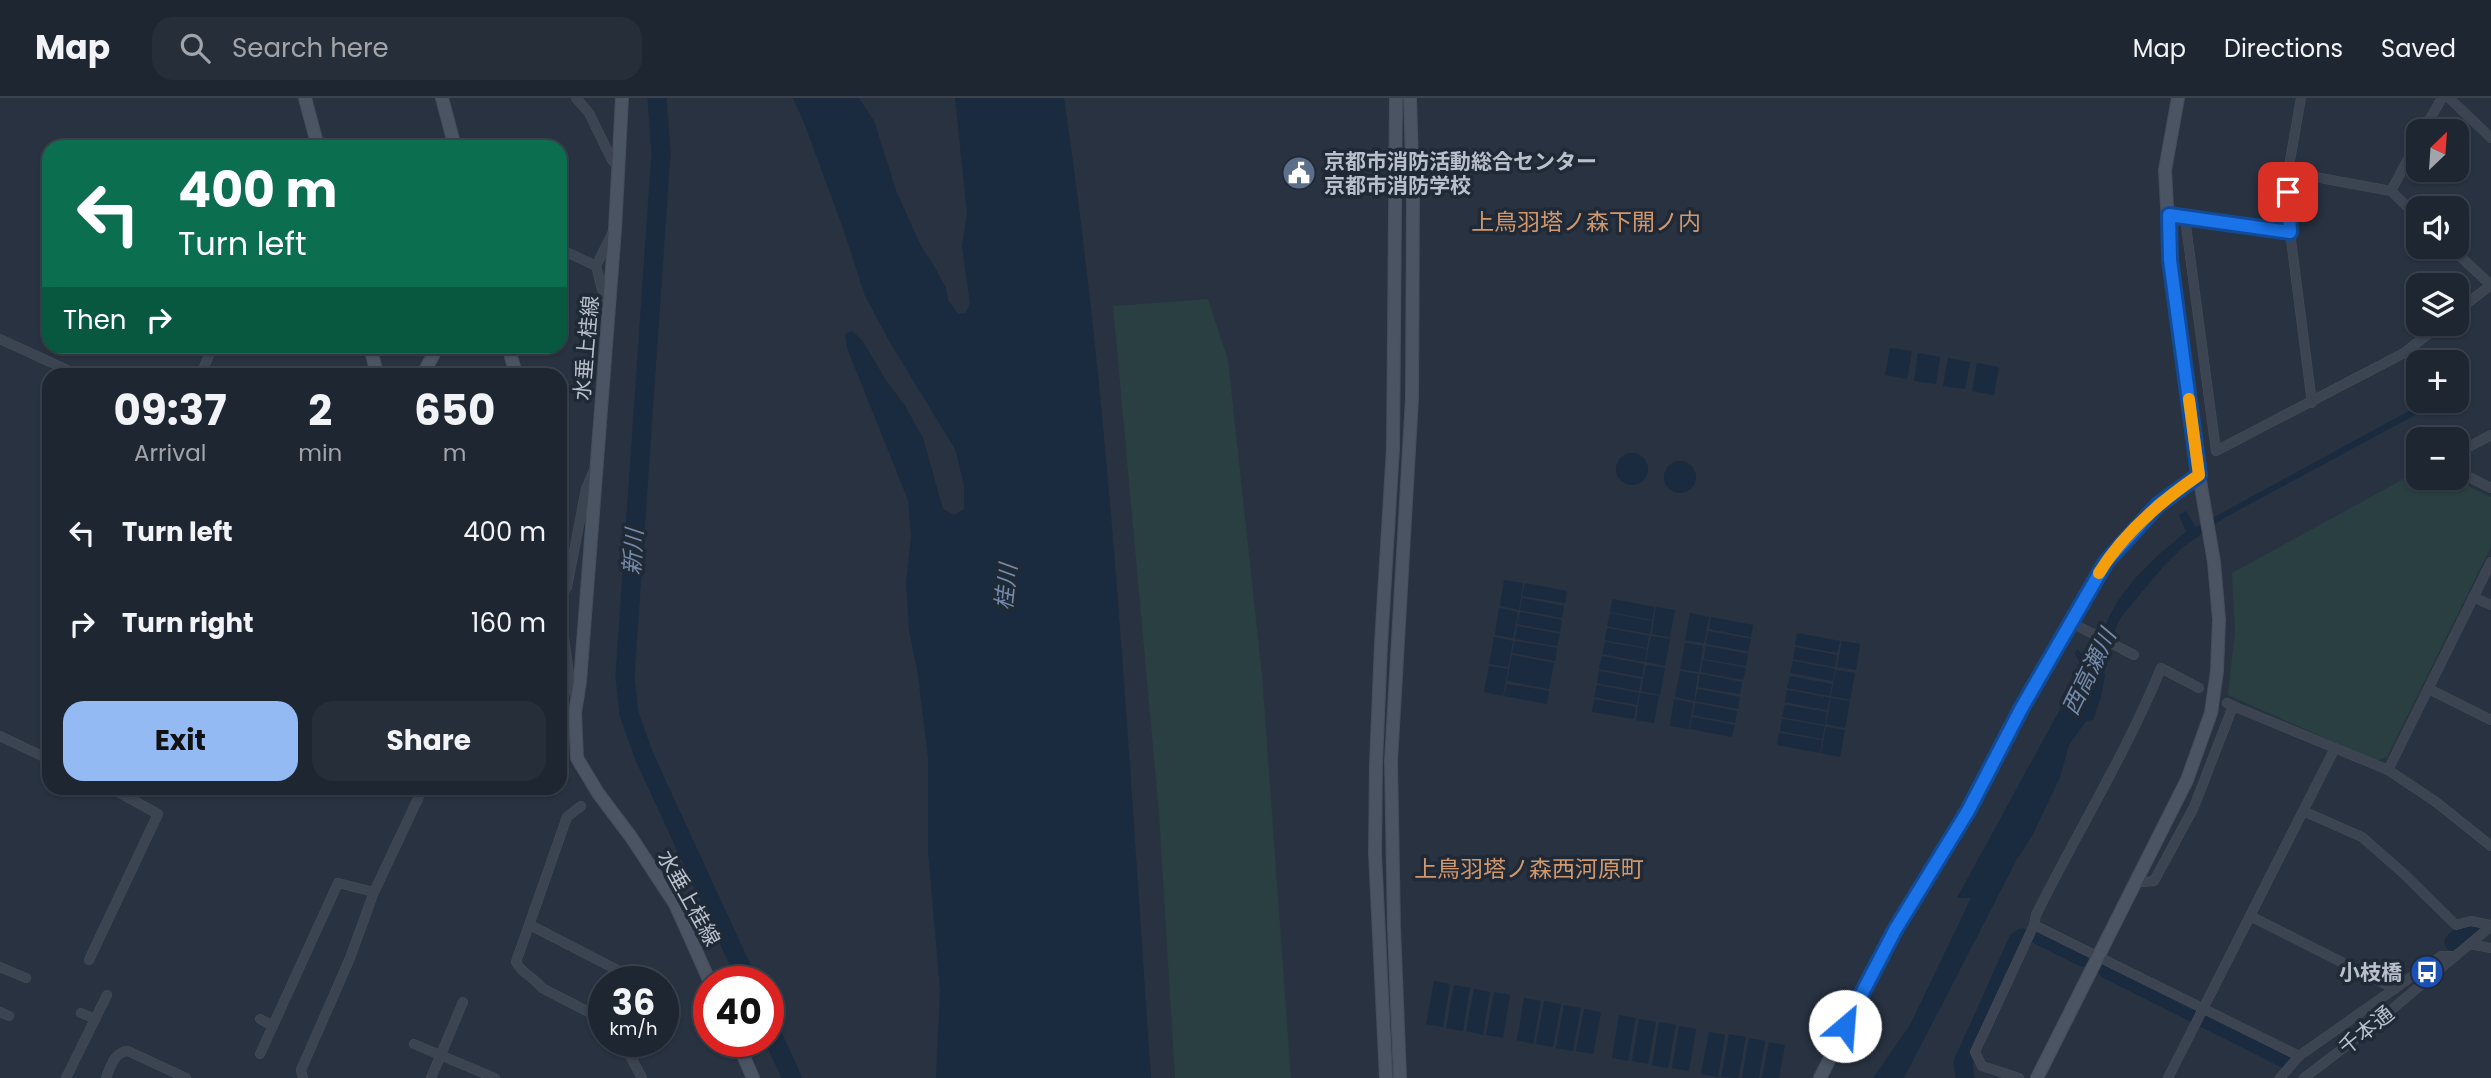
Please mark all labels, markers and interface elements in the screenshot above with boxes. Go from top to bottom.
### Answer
search box [152,17,642,80]
text: Map [35,24,110,71]
icon: search [176,29,214,67]
text: Search here [232,30,389,66]
text: Map [2133,32,2186,65]
text: Directions [2224,32,2343,65]
text: Saved [2381,32,2456,65]
north arrow [2406,119,2469,182]
map controls [2406,119,2469,490]
place label: 京都市消防活動総合センター 京都市消防学校 [1324,147,1597,200]
public building icon: 京都市消防活動総合センター 京都市消防学校 [1280,154,1318,192]
text: 400 m [178,156,337,224]
pin [2258,162,2318,222]
icon: left [63,168,154,259]
icon: arrive [2269,173,2307,211]
button: sound [2406,196,2469,259]
district label: 上鳥羽塔ノ森下開ノ内 [1471,206,1701,238]
text: Turn left [178,221,307,266]
button: layers [2406,273,2469,336]
street label: 水垂上桂線 [567,294,605,402]
icon: right [140,301,178,339]
text: Then [63,302,126,338]
button: + [2406,350,2469,413]
text: 09:37 [114,381,227,440]
text: 2 [308,381,332,440]
text: 650 [414,381,495,440]
button: − [2406,427,2469,490]
text: Arrival [134,437,206,469]
text: min [298,437,342,469]
text: m [443,437,467,469]
icon: left [63,514,101,552]
text: Turn left [122,514,233,550]
text: 400 m [463,514,546,550]
water label: 新川 [615,525,651,576]
water label: 桂川 [988,559,1025,612]
icon: right [63,605,101,643]
text: Turn right [122,605,254,641]
text: 160 m [471,605,546,641]
water label: 西高瀬川 [2054,621,2125,720]
button: Exit [63,701,298,781]
button: Share [312,701,546,781]
street label: 水垂上桂線 [651,845,727,951]
district label: 上鳥羽塔ノ森西河原町 [1414,853,1644,885]
bus stop icon: 小枝橋 [2408,953,2446,991]
place label: 小枝橋 [2339,958,2402,987]
speed limit sign: 40 [693,966,784,1057]
text: 36 [612,978,655,1027]
position arrow [1808,989,1882,1063]
street label: 千本通 [2332,999,2400,1061]
text: km/h [610,1016,657,1041]

